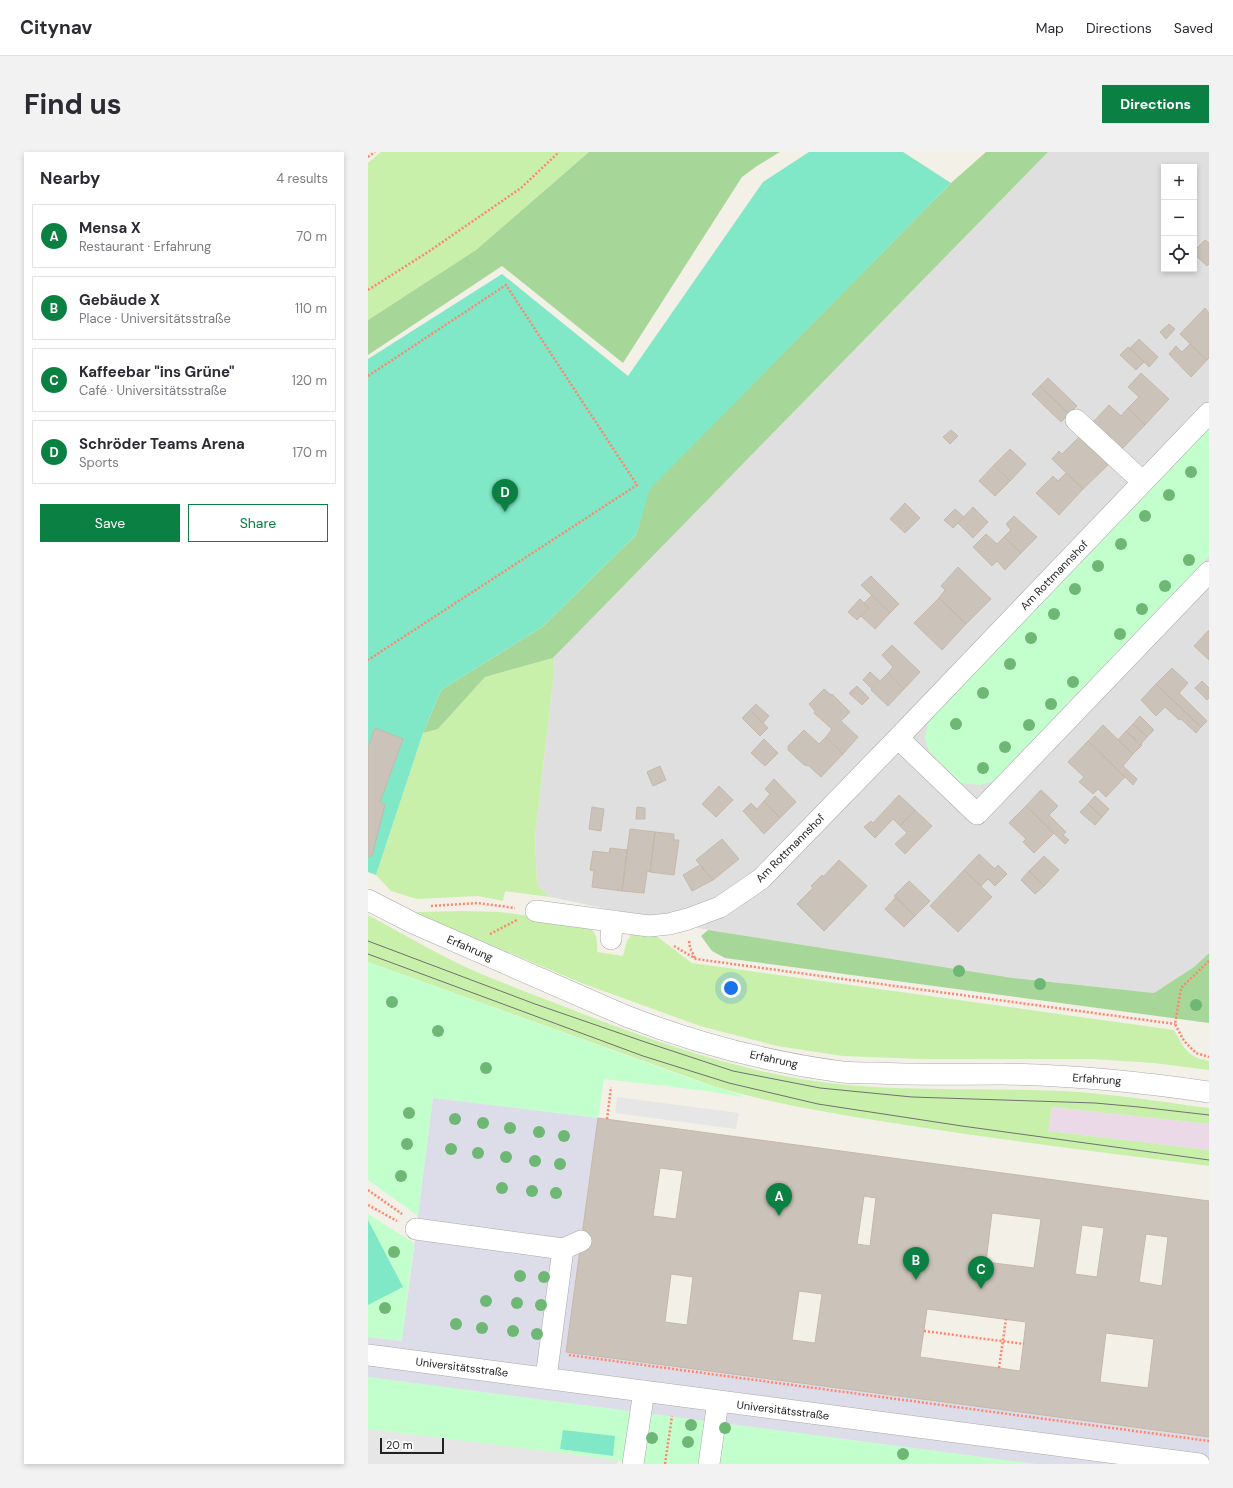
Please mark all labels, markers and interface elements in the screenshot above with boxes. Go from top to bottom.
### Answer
text: Citynav [20,15,92,40]
text: Map [1036,19,1064,37]
text: Directions [1086,19,1152,37]
text: Saved [1174,19,1213,37]
button: Directions [1102,85,1209,123]
text: Find us [24,86,122,123]
map controls [1161,164,1197,272]
button: + [1161,164,1197,200]
text: Nearby [40,167,100,189]
text: 4 results [276,170,328,187]
button: − [1161,200,1197,236]
text: Mensa X [79,218,141,238]
text: A [49,228,59,245]
text: 70 m [296,228,327,245]
button: locate [1161,236,1197,272]
text: Restaurant · Erfahrung [79,238,211,255]
text: Gebäude X [79,290,160,310]
text: B [50,300,58,317]
text: 110 m [295,300,327,317]
text: Place · Universitätsstraße [79,310,231,327]
text: Kaffeebar "ins Grüne" [79,362,235,382]
text: C [49,372,59,389]
text: 120 m [292,372,327,389]
text: Café · Universitätsstraße [79,382,227,399]
text: Schröder Teams Arena [79,434,245,454]
text: D [49,444,59,461]
text: 170 m [292,444,327,461]
text: Sports [79,454,119,471]
pin: D [492,479,518,512]
button: Save [40,504,180,542]
button: Share [188,504,328,542]
street label: Am Rottmannshof [1017,537,1091,613]
street label: Am Rottmannshof [753,810,828,885]
street label: Erfahrung [445,932,495,964]
your location [721,978,741,998]
street label: Erfahrung [749,1047,799,1071]
street label: Erfahrung [1072,1070,1122,1088]
pin: A [766,1183,792,1216]
pin: B [903,1247,929,1280]
pin: C [968,1256,994,1289]
street label: Universitätsstraße [415,1354,509,1380]
street label: Universitätsstraße [736,1397,830,1423]
scale bar [380,1436,444,1455]
text: 20 m [386,1438,412,1452]

